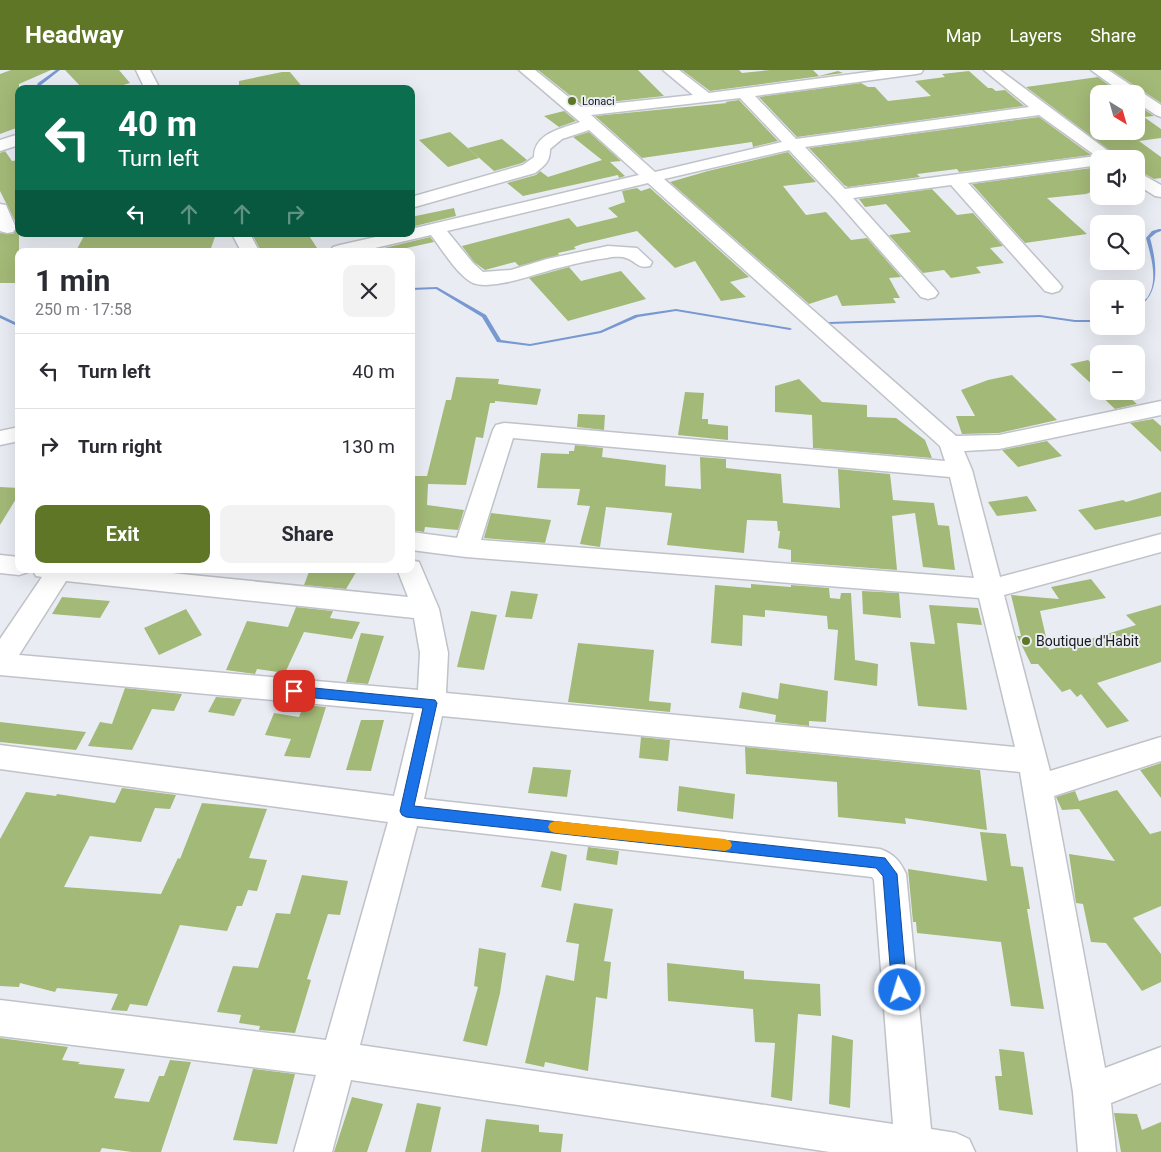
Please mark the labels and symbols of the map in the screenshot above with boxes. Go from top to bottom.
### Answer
north arrow [1090,85,1145,140]
marker: Lonaci [566,95,578,107]
place label: Lonaci [582,95,615,108]
place label: Boutique d'Habit [1036,633,1139,649]
marker: Boutique d'Habit [1020,635,1032,647]
pin [273,670,315,712]
position arrow [873,963,925,1015]

